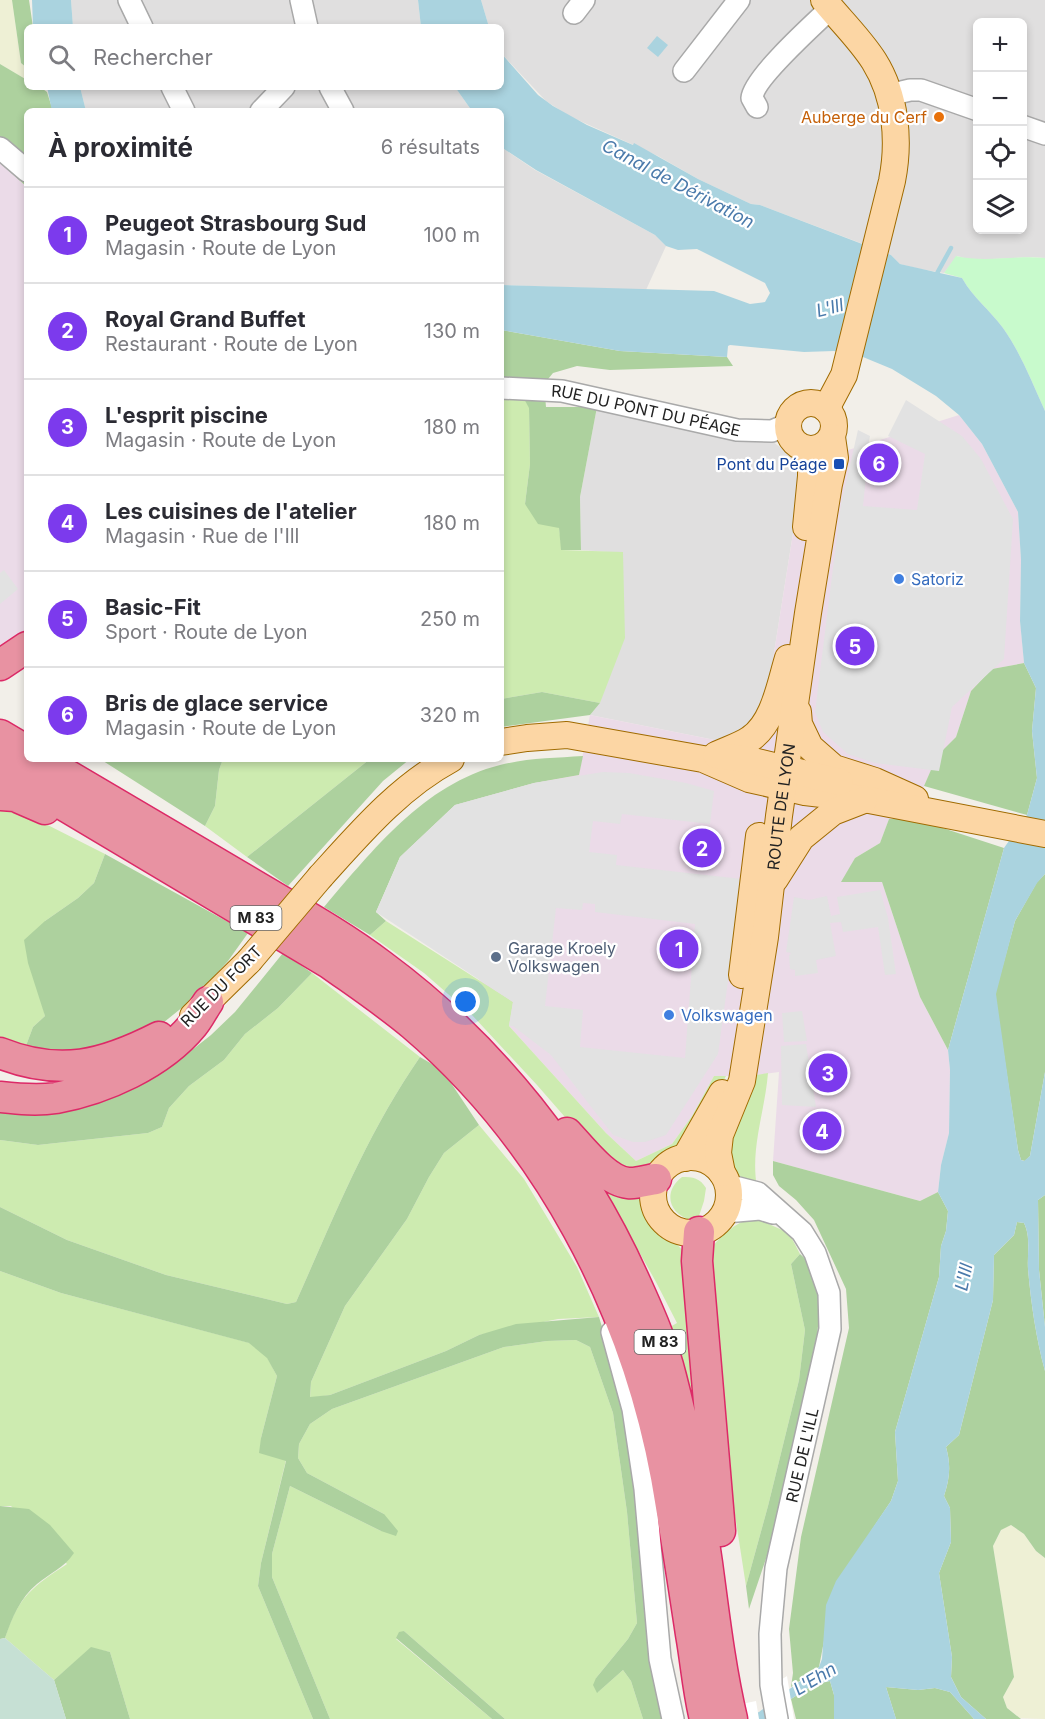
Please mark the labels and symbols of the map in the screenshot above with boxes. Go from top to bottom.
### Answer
place label: Auberge du Cerf [801,107,927,127]
marker: Auberge du Cerf [932,110,946,124]
water label: Canal de Dérivation [599,135,758,233]
water label: L'Ill [814,294,846,321]
street label: RUE DU PONT DU PÉAGE [551,380,742,440]
pin: 6 [860,440,898,486]
place label: Pont du Péage [717,454,827,474]
marker: Pont du Péage [832,457,846,471]
place label: Satoriz [911,569,964,589]
marker: Satoriz [892,572,906,586]
pin: 5 [836,624,874,668]
street label: ROUTE DE LYON [763,742,799,871]
pin: 2 [682,826,722,870]
road number: M 83 [230,906,282,930]
pin: 1 [660,926,698,972]
place label: Garage Kroely Volkswagen [508,938,616,976]
street label: RUE DU FORT [176,941,266,1031]
marker: Garage Kroely Volkswagen [489,950,503,964]
your location [451,987,480,1016]
place label: Volkswagen [681,1005,773,1025]
marker: Volkswagen [662,1008,676,1022]
pin: 3 [808,1050,848,1096]
pin: 4 [802,1108,842,1154]
water label: L'Ill [950,1261,977,1293]
road number: M 83 [634,1330,686,1354]
street label: RUE DE L'ILL [781,1406,823,1504]
water label: L'Ehn [790,1658,840,1699]

